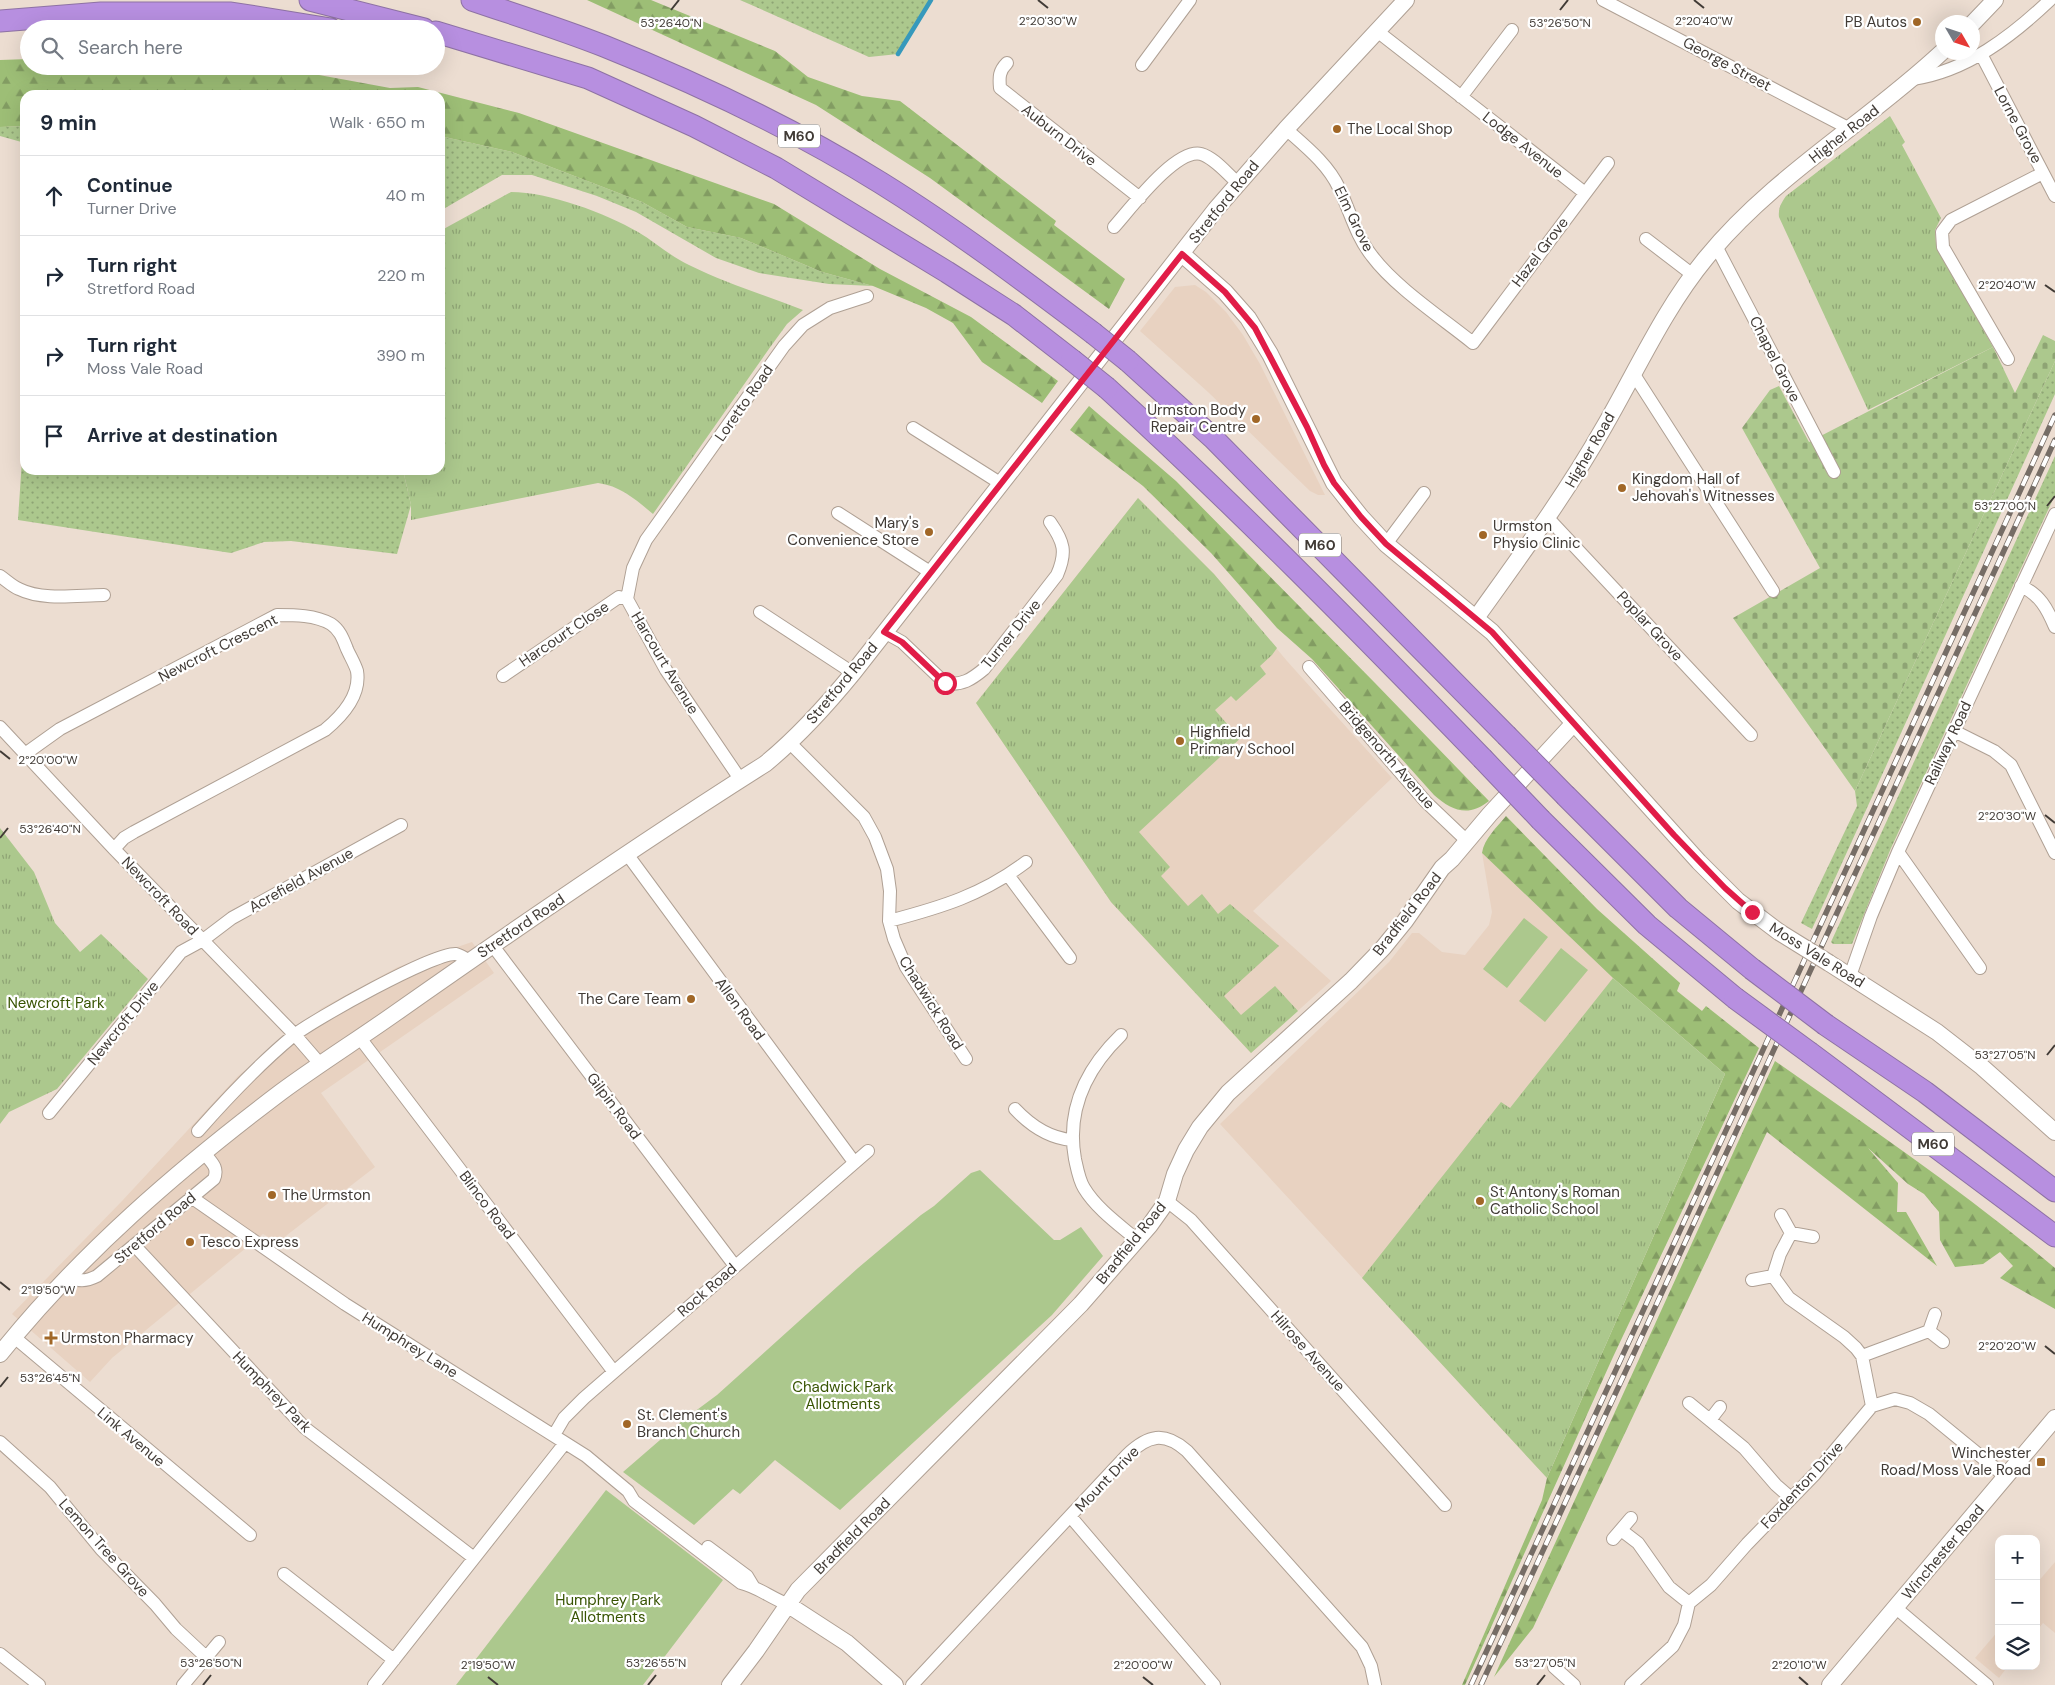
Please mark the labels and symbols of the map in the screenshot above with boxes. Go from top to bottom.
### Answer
place label: PB Autos [1845,12,1907,32]
text: 2°20'30"W [1019,13,1078,29]
text: 2°20'40"W [1675,13,1733,29]
text: 53°26'40"N [640,15,702,31]
text: 53°26'50"N [1529,15,1591,31]
north arrow [1935,15,1980,60]
marker: PB Autos [1911,16,1923,28]
street label: George Street [1679,32,1775,96]
street label: Lorne Grove [1989,83,2047,167]
street label: Auburn Drive [1017,99,1101,171]
street label: Higher Road [1805,100,1883,168]
street label: Lodge Avenue [1478,107,1568,183]
place label: The Local Shop [1347,119,1453,139]
marker: The Local Shop [1331,123,1343,135]
road number: M60 [778,124,820,148]
street label: Stretford Road [1184,156,1264,248]
street label: Elm Grove [1330,183,1378,255]
street label: Hazel Grove [1507,213,1573,291]
text: 2°20'40"W [1978,277,2036,293]
street label: Chapel Grove [1745,313,1805,405]
street label: Loretto Road [710,361,778,445]
place label: Urmston Body Repair Centre [1147,400,1247,437]
street label: Higher Road [1560,409,1620,491]
marker: Urmston Body Repair Centre [1250,413,1262,425]
place label: Kingdom Hall of Jehovah's Witnesses [1632,469,1775,506]
marker: Kingdom Hall of Jehovah's Witnesses [1616,482,1628,494]
text: 53°27'00"N [1974,498,2036,514]
place label: Mary's Convenience Store [787,513,919,550]
place label: Urmston Physio Clinic [1493,516,1581,553]
marker: Mary's Convenience Store [923,526,935,538]
marker: Urmston Physio Clinic [1477,529,1489,541]
road number: M60 [1299,534,1341,556]
street label: Poplar Grove [1612,587,1688,665]
street label: Turner Drive [977,595,1045,673]
street label: Harcourt Close [515,597,613,671]
street label: Harcourt Avenue [627,608,703,718]
street label: Newcroft Crescent [155,609,281,687]
street label: Stretford Road [802,638,882,728]
route start [934,672,957,695]
street label: Bridgenorth Avenue [1335,697,1439,813]
street label: Railway Road [1920,698,1976,788]
place label: Highfield Primary School [1190,722,1294,759]
marker: Highfield Primary School [1174,735,1186,747]
text: 2°20'00"W [18,752,78,768]
text: 2°20'30"W [1978,808,2037,824]
text: 53°26'40"N [19,821,81,837]
street label: Acrefield Avenue [245,843,357,917]
street label: Newcroft Road [117,852,203,940]
street label: Bradfield Road [1368,868,1446,960]
street label: Stretford Road [473,889,569,963]
route end [1741,901,1764,924]
street label: Moss Vale Road [1766,918,1868,992]
street label: Chadwick Road [894,952,968,1054]
street label: Allen Road [711,974,769,1044]
street label: Newcroft Drive [83,977,163,1069]
place label: The Care Team [578,989,681,1009]
park label: Newcroft Park [7,993,105,1013]
marker: The Care Team [685,993,697,1005]
text: 53°27'05"N [1974,1047,2036,1063]
street label: Gilpin Road [582,1069,646,1143]
road number: M60 [1912,1132,1954,1156]
street label: Blinco Road [455,1167,519,1243]
place label: St Antony's Roman Catholic School [1490,1182,1620,1219]
place label: The Urmston [282,1185,371,1205]
street label: Stretford Road [110,1188,200,1268]
marker: The Urmston [266,1189,278,1201]
marker: St Antony's Roman Catholic School [1474,1195,1486,1207]
street label: Bradfield Road [1092,1198,1170,1288]
place label: Tesco Express [200,1232,299,1252]
marker: Tesco Express [184,1236,196,1248]
street label: Rock Road [673,1259,741,1321]
text: 2°19'50"W [21,1282,76,1298]
street label: Hilrose Avenue [1266,1306,1350,1396]
street label: Humphrey Lane [358,1308,462,1382]
place label: Urmston Pharmacy [61,1328,194,1348]
marker: Urmston Pharmacy [45,1332,57,1344]
text: 2°20'20"W [1978,1338,2036,1354]
street label: Humphrey Park [228,1347,316,1437]
text: 53°26'45"N [20,1370,80,1386]
park label: Chadwick Park Allotments [792,1377,894,1414]
street label: Link Avenue [93,1403,169,1471]
place label: St. Clement's Branch Church [637,1405,740,1442]
marker: St. Clement's Branch Church [621,1418,633,1430]
street label: Foxdenton Drive [1756,1437,1848,1533]
street label: Mount Drive [1071,1442,1143,1516]
place label: Winchester Road/Moss Vale Road [1881,1443,2031,1480]
marker: Winchester Road/Moss Vale Road [2035,1456,2047,1468]
street label: Bradfield Road [809,1493,895,1579]
street label: Lemon Tree Grove [54,1494,154,1602]
street label: Winchester Road [1897,1500,1989,1604]
park label: Humphrey Park Allotments [555,1590,661,1627]
text: 53°26'50"N [180,1655,242,1671]
text: 53°26'55"N [626,1655,686,1671]
text: 53°27'05"N [1514,1655,1576,1671]
text: 2°19'50"W [461,1657,516,1673]
text: 2°20'00"W [1113,1657,1173,1673]
text: 2°20'10"W [1772,1657,1827,1673]

